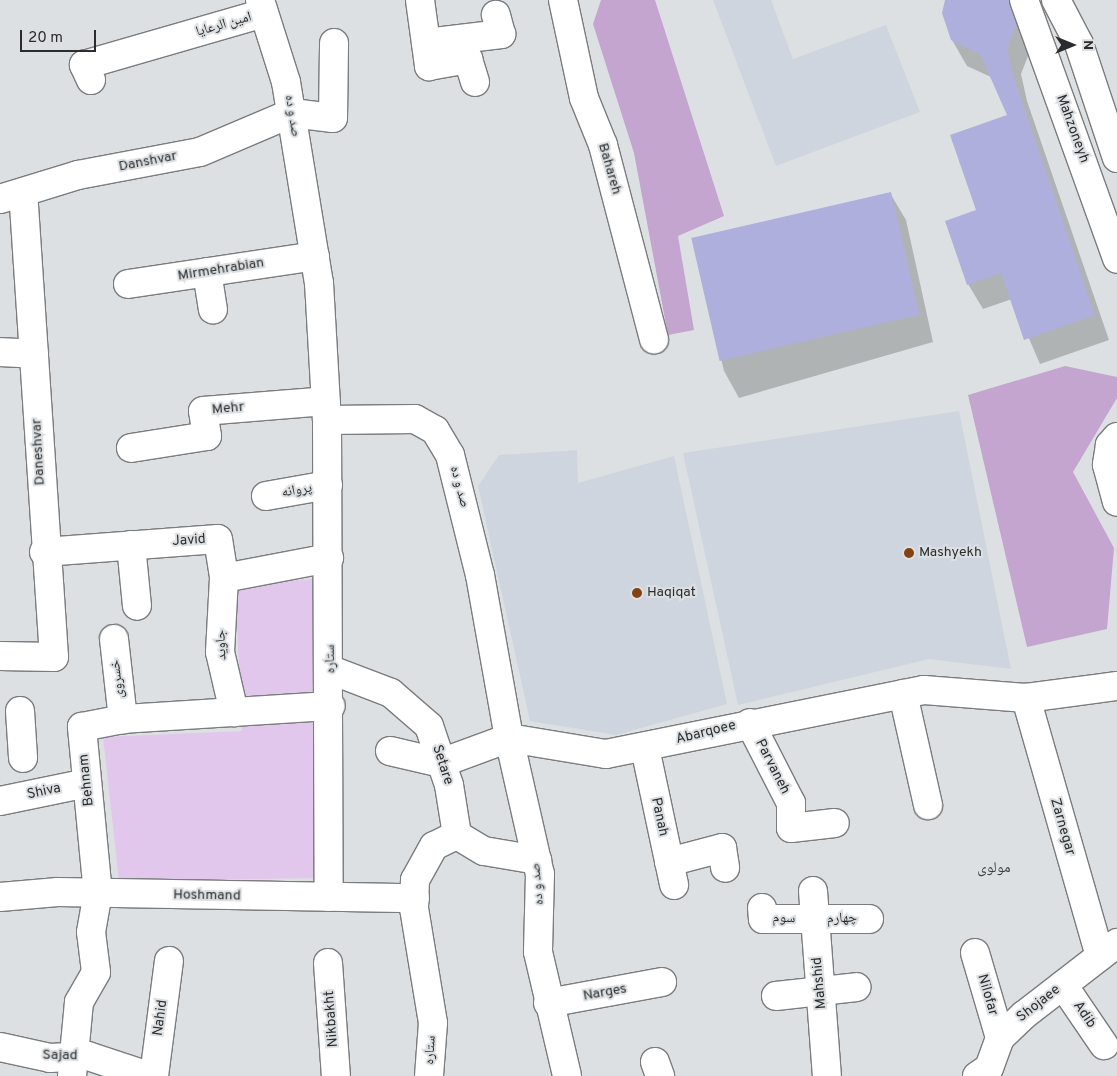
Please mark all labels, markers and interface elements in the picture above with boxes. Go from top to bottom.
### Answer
street label: امین الرعایا [194,9,254,41]
scale bar [22,20,99,52]
north arrow [1047,20,1097,70]
text: 20 m [28,29,63,48]
text: N [1079,40,1096,50]
street label: Mahzoneyh [1052,93,1092,165]
street label: صد و ده [280,94,304,138]
street label: Bahareh [594,141,624,197]
street label: Danshvar [117,148,179,176]
street label: Mirmehrabian [177,255,265,285]
street label: Mehr [211,399,245,419]
street label: Daneshvar [29,418,49,486]
street label: صد و ده [445,464,473,510]
street label: پروانه [281,480,313,502]
street label: Javid [172,531,206,551]
place label: Mashyekh [919,545,982,561]
marker: Mashyekh [903,547,915,559]
place label: Haqiqat [647,585,696,601]
marker: Haqiqat [631,587,643,599]
street label: جاوید [213,629,231,661]
street label: ستاره [322,644,340,674]
street label: خسروی [108,659,128,699]
street label: Abarqoee [674,717,738,749]
street label: Parvaneh [751,737,793,797]
street label: Setare [428,743,456,787]
street label: Behnam [76,753,98,807]
street label: Shiva [26,780,62,804]
street label: Panah [647,796,671,838]
street label: Zarnegar [1046,796,1078,858]
district label: مولوی [977,860,1011,878]
street label: صد و ده [528,862,548,906]
street label: Hoshmand [173,887,241,905]
street label: سوم [772,910,796,928]
street label: چهارم [827,910,857,928]
street label: Mahshid [809,956,831,1010]
street label: Nilofar [973,972,1001,1018]
street label: Narges [582,981,628,1005]
street label: Shojaee [1014,982,1064,1026]
street label: Nikbakht [322,990,342,1048]
street label: Adib [1069,998,1099,1032]
street label: Nahid [150,999,172,1037]
street label: ستاره [422,1035,440,1065]
street label: Sajad [42,1047,78,1065]

